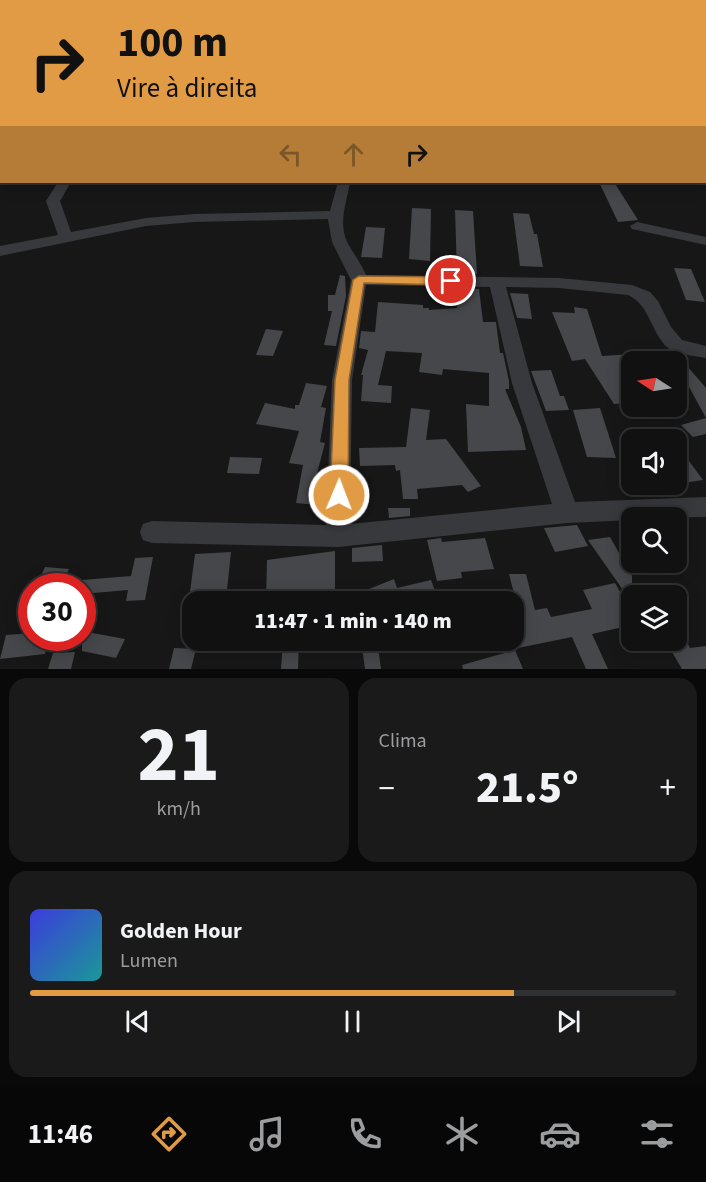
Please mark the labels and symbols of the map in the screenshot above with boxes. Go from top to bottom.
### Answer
pin [425,255,476,306]
north arrow [621,351,687,417]
position arrow [307,463,371,527]
speed limit sign: 30 [18,573,96,651]

